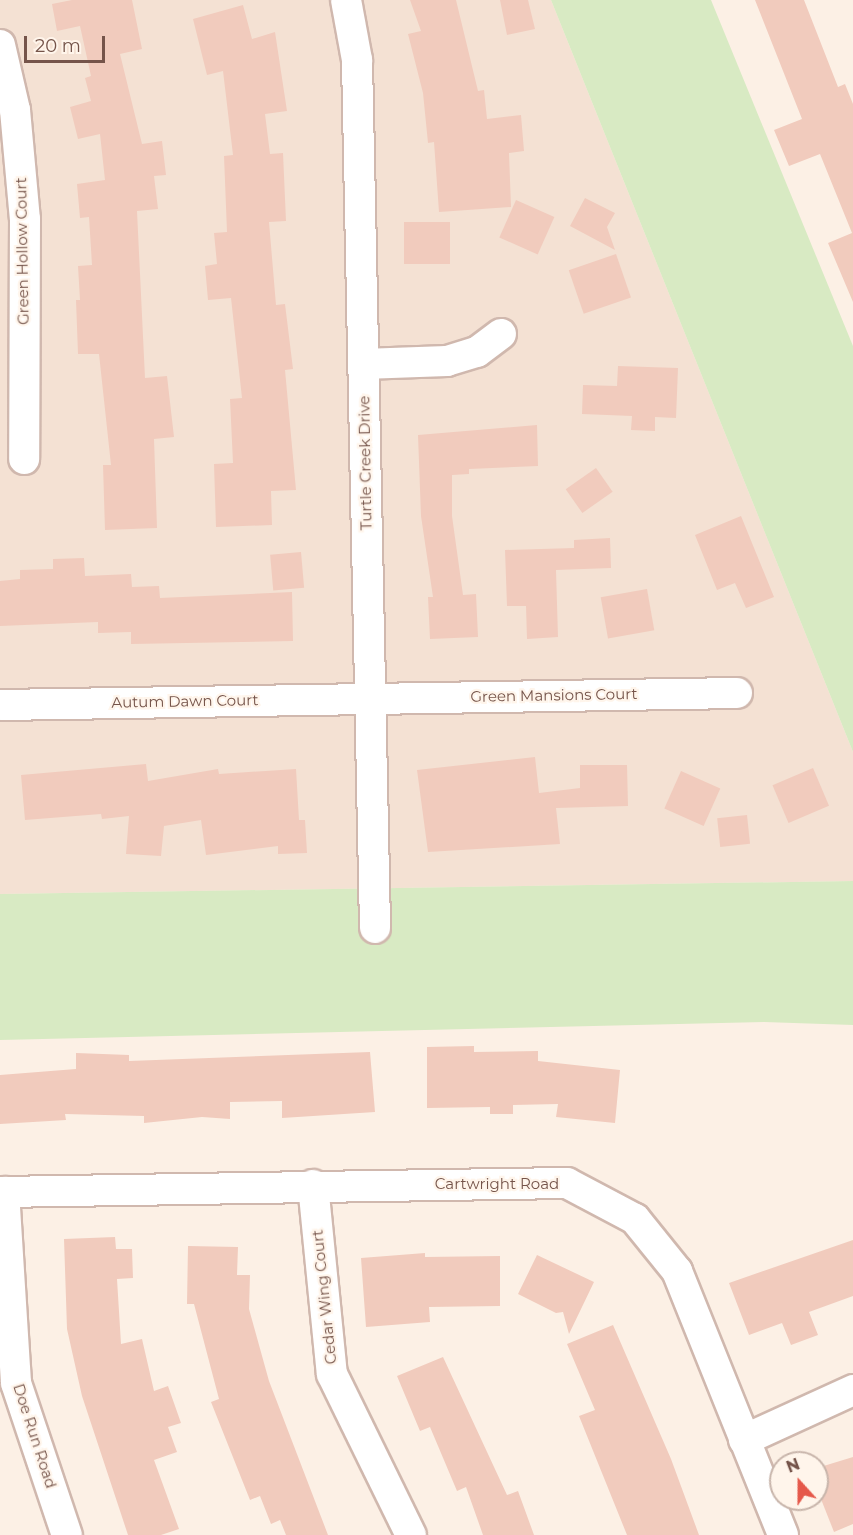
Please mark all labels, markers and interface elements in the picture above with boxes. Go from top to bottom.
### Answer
scale bar [27,24,108,62]
text: 20 m [35,35,81,57]
street label: Green Hollow Court [12,177,32,325]
street label: Turtle Creek Drive [355,396,375,530]
street label: Green Mansions Court [470,685,638,705]
street label: Autum Dawn Court [111,691,259,711]
street label: Cartwright Road [435,1175,559,1193]
street label: Cedar Wing Court [308,1229,340,1365]
street label: Doe Run Road [10,1381,60,1491]
north arrow [769,1451,829,1511]
text: N [784,1454,803,1477]

